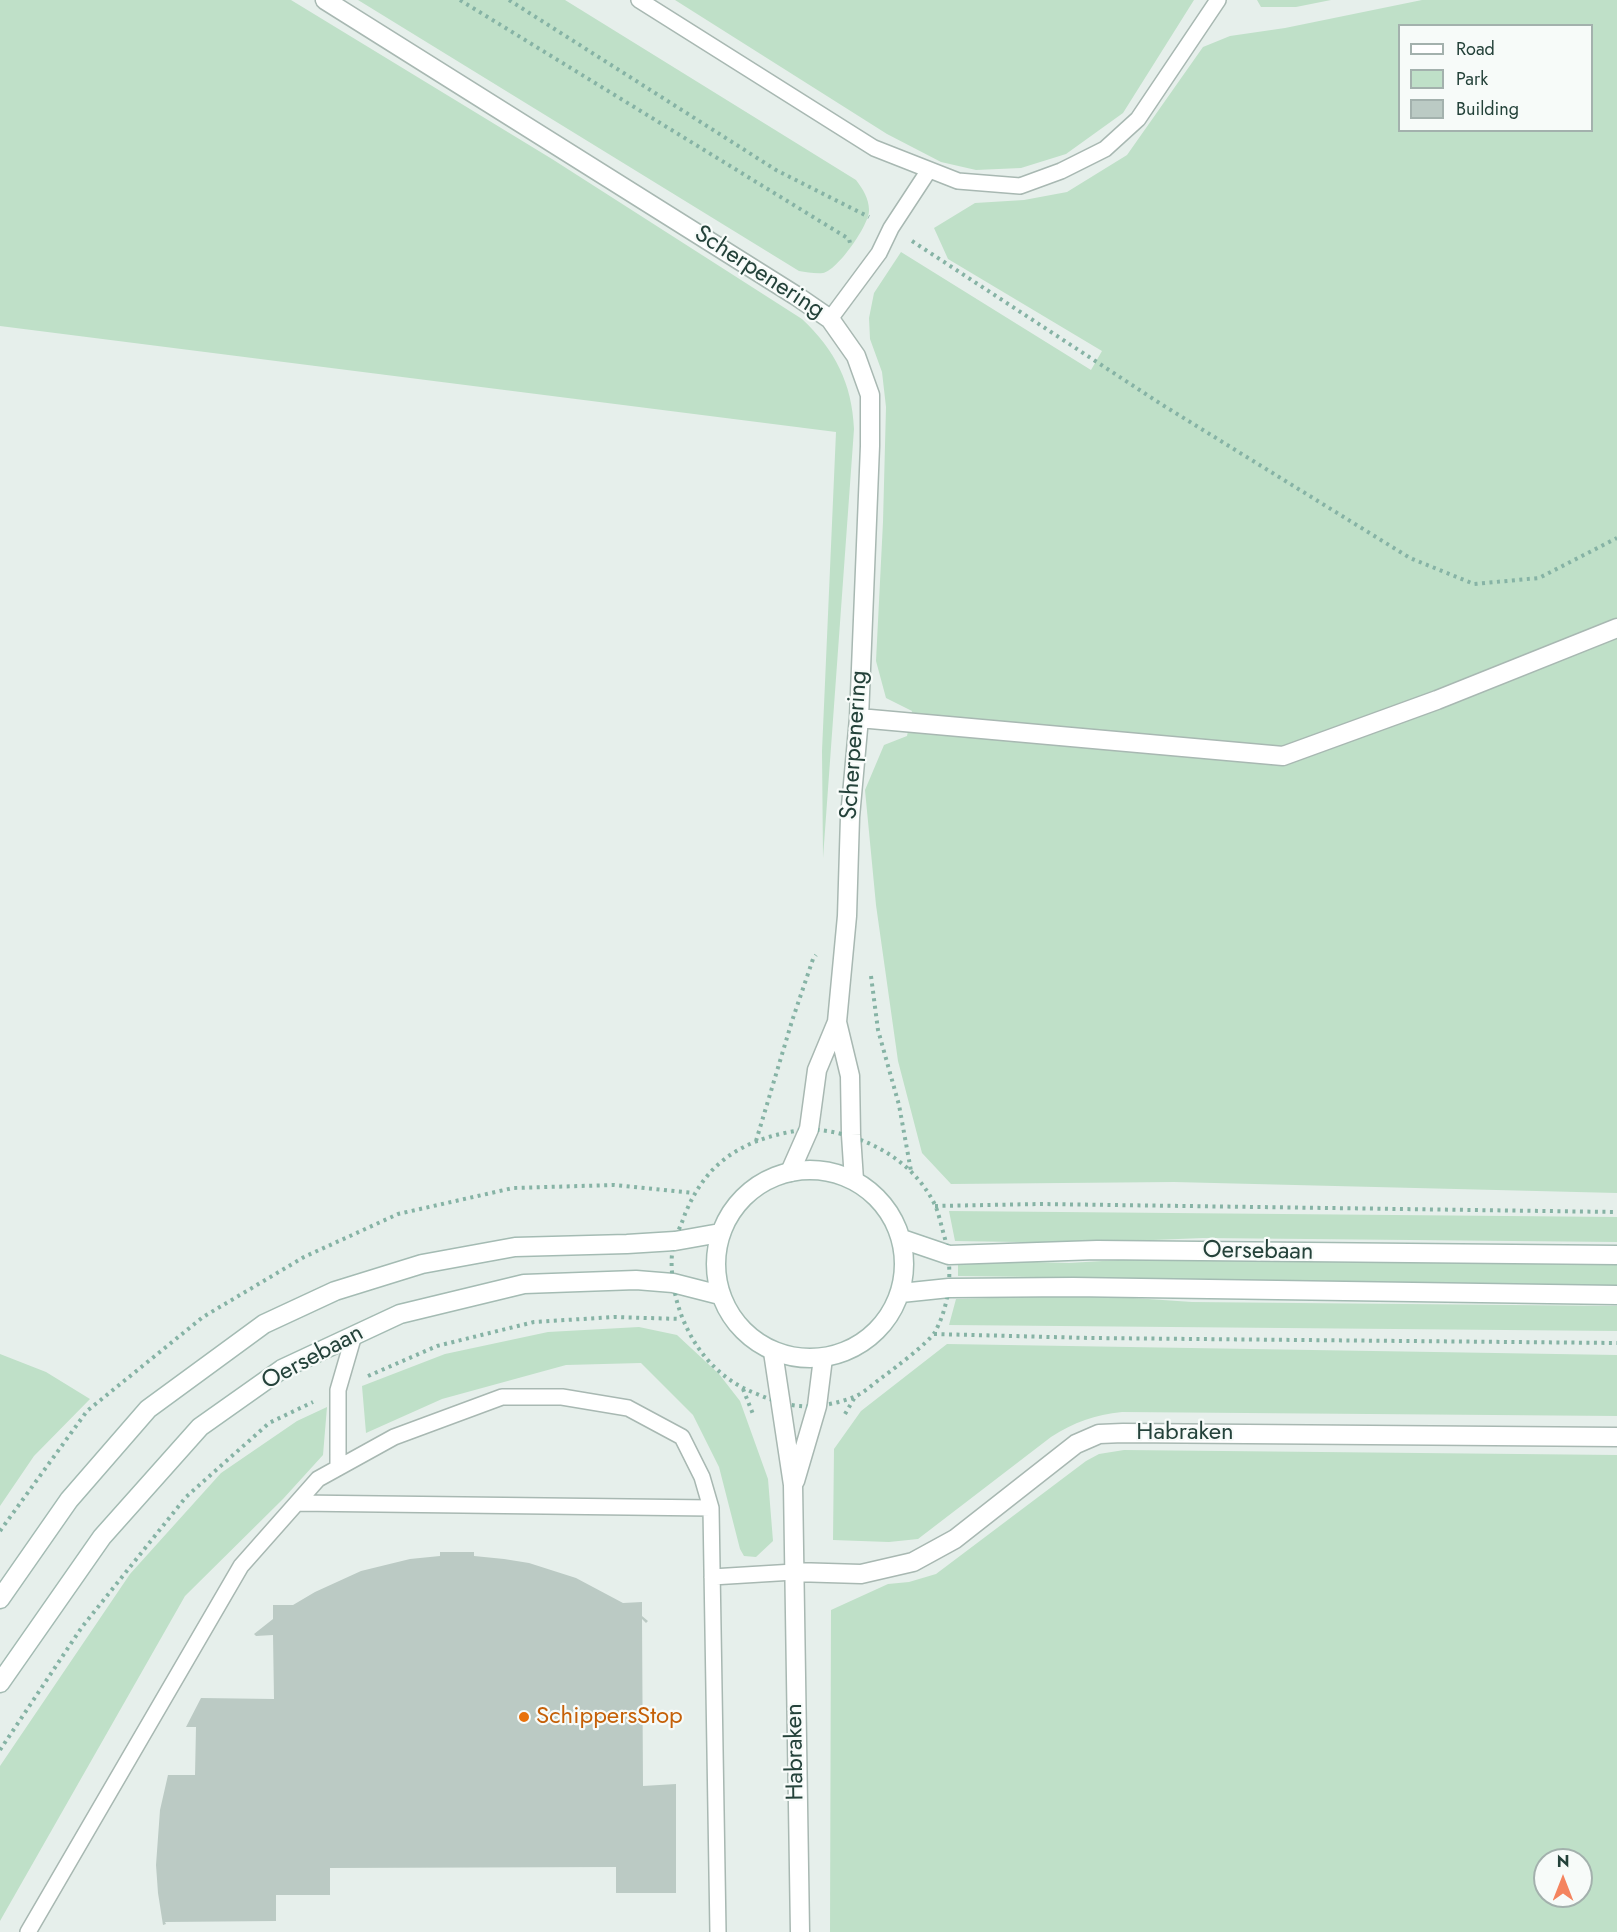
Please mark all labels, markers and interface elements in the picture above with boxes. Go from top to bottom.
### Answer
legend [1398,24,1593,132]
text: Road [1456,36,1495,62]
text: Park [1456,66,1488,92]
text: Building [1456,96,1519,122]
street label: Scherpenering [688,220,830,326]
street label: Scherpenering [835,669,875,821]
street label: Oersebaan [1202,1237,1314,1267]
street label: Oersebaan [257,1319,369,1397]
street label: Habraken [1136,1419,1234,1447]
place label: SchippersStop [536,1703,683,1731]
street label: Habraken [781,1703,811,1801]
marker: SchippersStop [517,1710,531,1724]
north arrow [1533,1848,1593,1908]
text: N [1557,1850,1569,1873]

